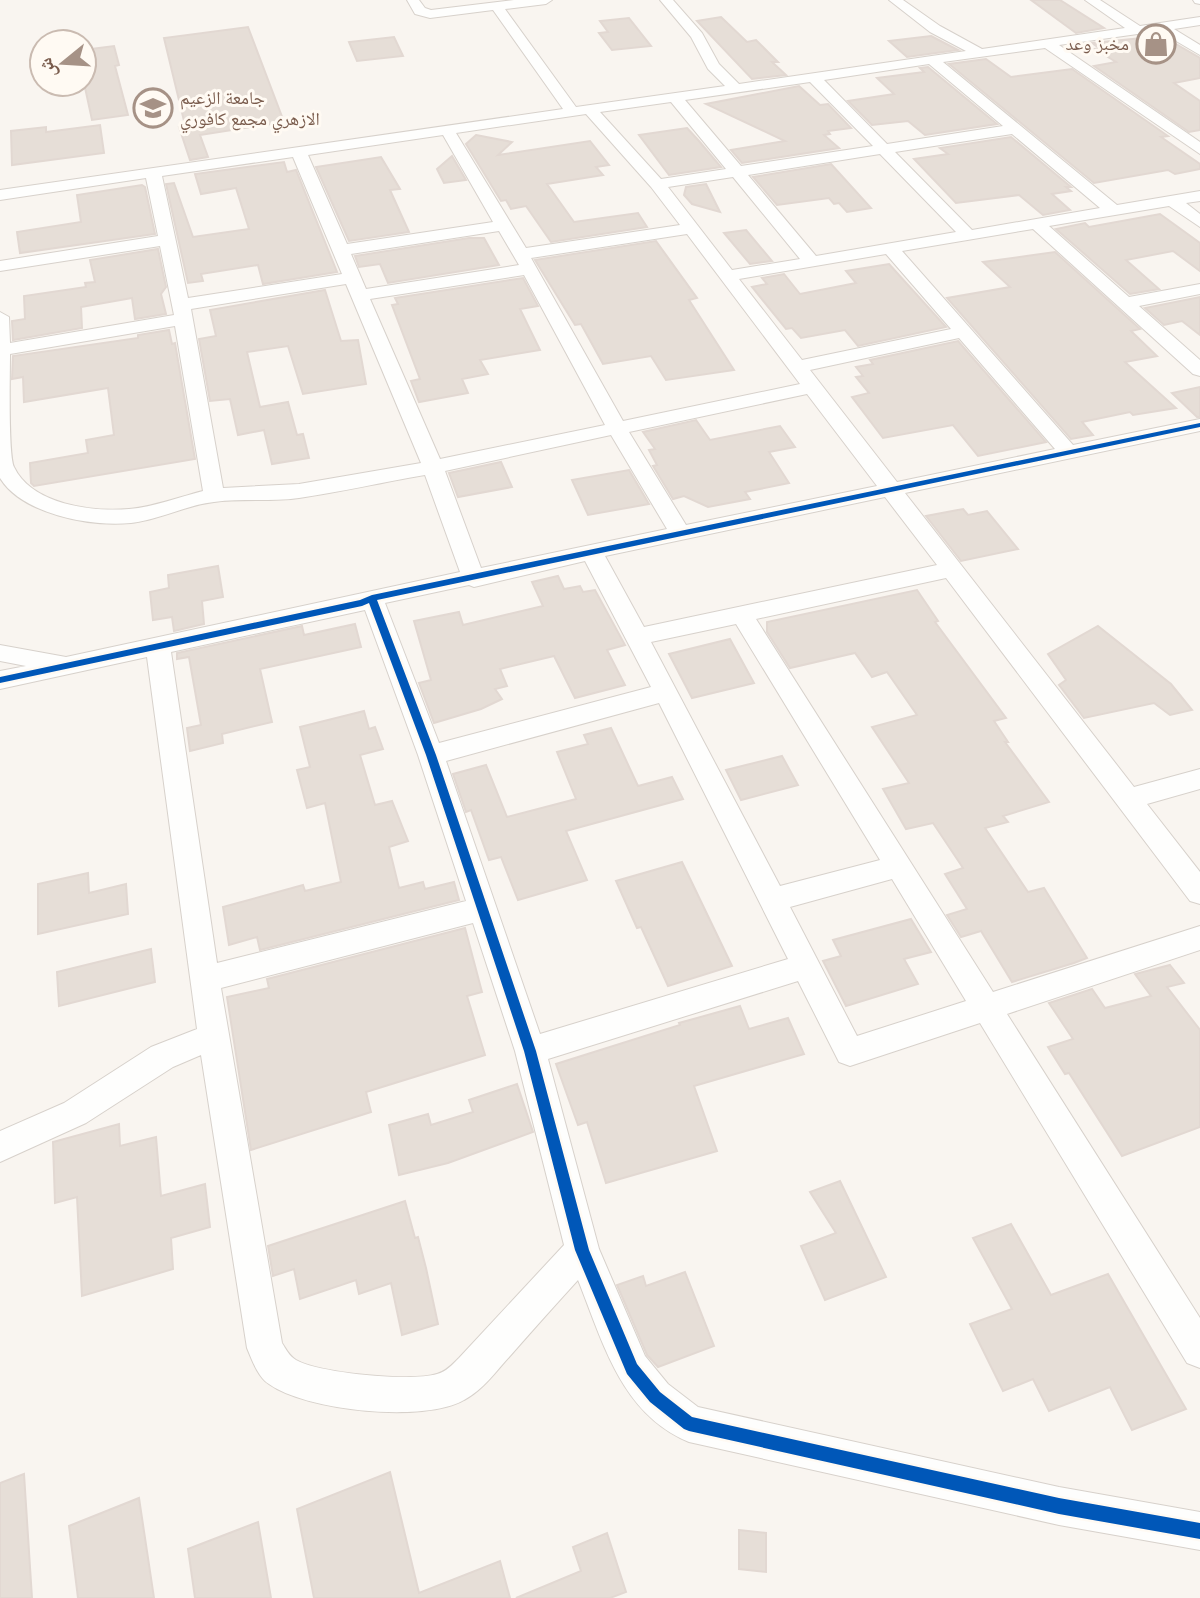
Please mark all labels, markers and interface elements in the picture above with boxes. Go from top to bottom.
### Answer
shop icon: مخبز وعد [1135,23,1177,65]
north arrow [28,28,98,98]
place label: مخبز وعد [1066,33,1129,55]
text: ش [33,55,61,81]
school or university icon: جامعة الزعيم الازهري مجمع كافوري [132,87,174,129]
place label: جامعة الزعيم الازهري مجمع كافوري [180,87,320,134]

